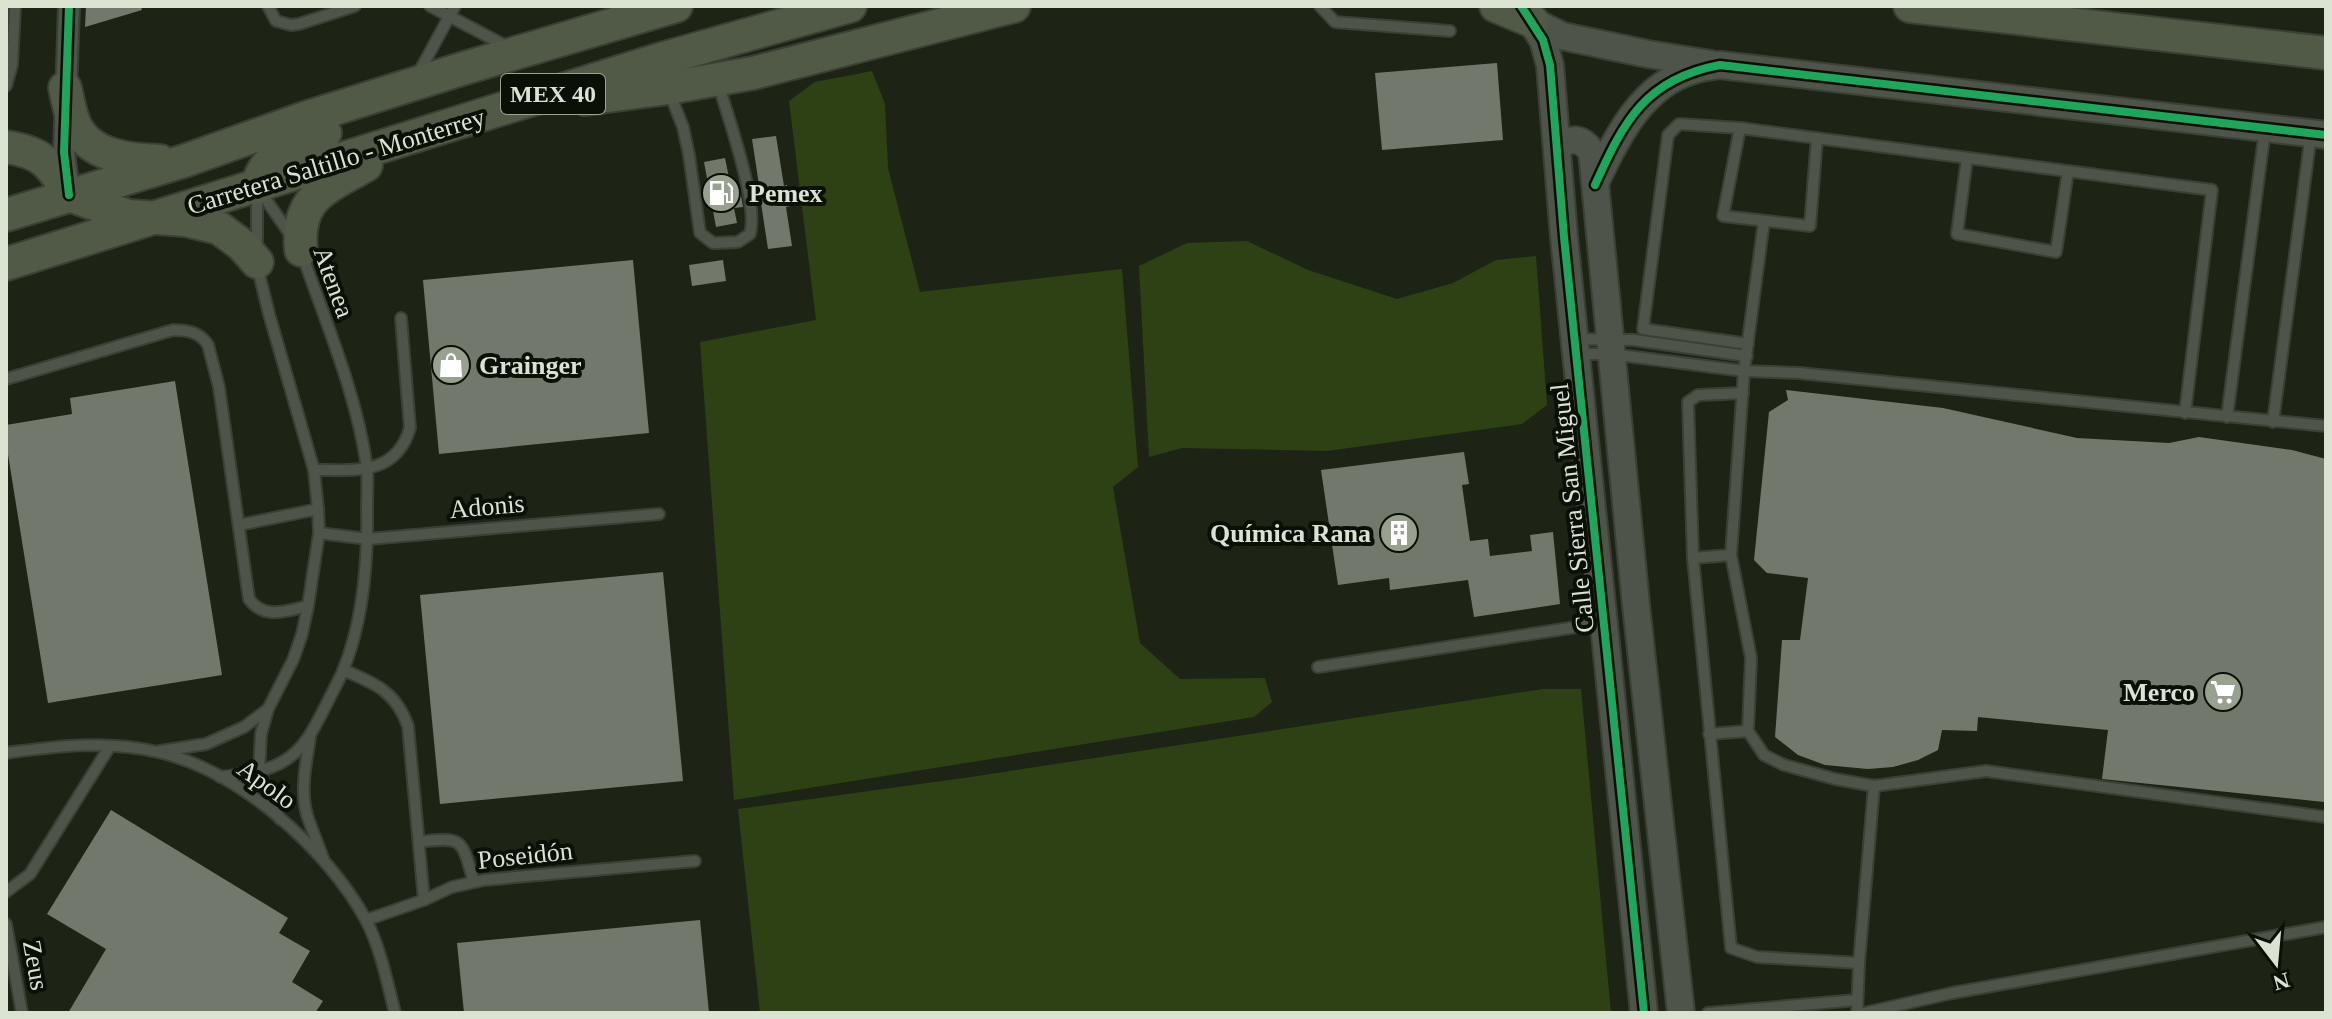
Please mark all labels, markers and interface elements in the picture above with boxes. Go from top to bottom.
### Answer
road number: MEX 40 [501,74,605,114]
street label: Carretera Saltillo - Monterrey [184,102,488,221]
fuel station icon: Pemex [700,172,742,214]
place label: Pemex [749,179,823,208]
street label: Atenea [307,243,360,322]
shop icon: Grainger [430,344,472,386]
place label: Grainger [479,351,582,380]
street label: Calle Sierra San Miguel [1545,382,1600,634]
street label: Adonis [448,489,526,524]
building icon: Química Rana [1378,512,1420,554]
place label: Química Rana [1210,519,1371,548]
supermarket icon: Merco [2202,671,2244,713]
place label: Merco [2123,678,2195,707]
street label: Apolo [232,754,302,815]
street label: Poseidón [476,836,574,875]
north arrow [2236,923,2316,1003]
street label: Zeus [17,938,54,992]
text: N [2270,968,2292,996]

